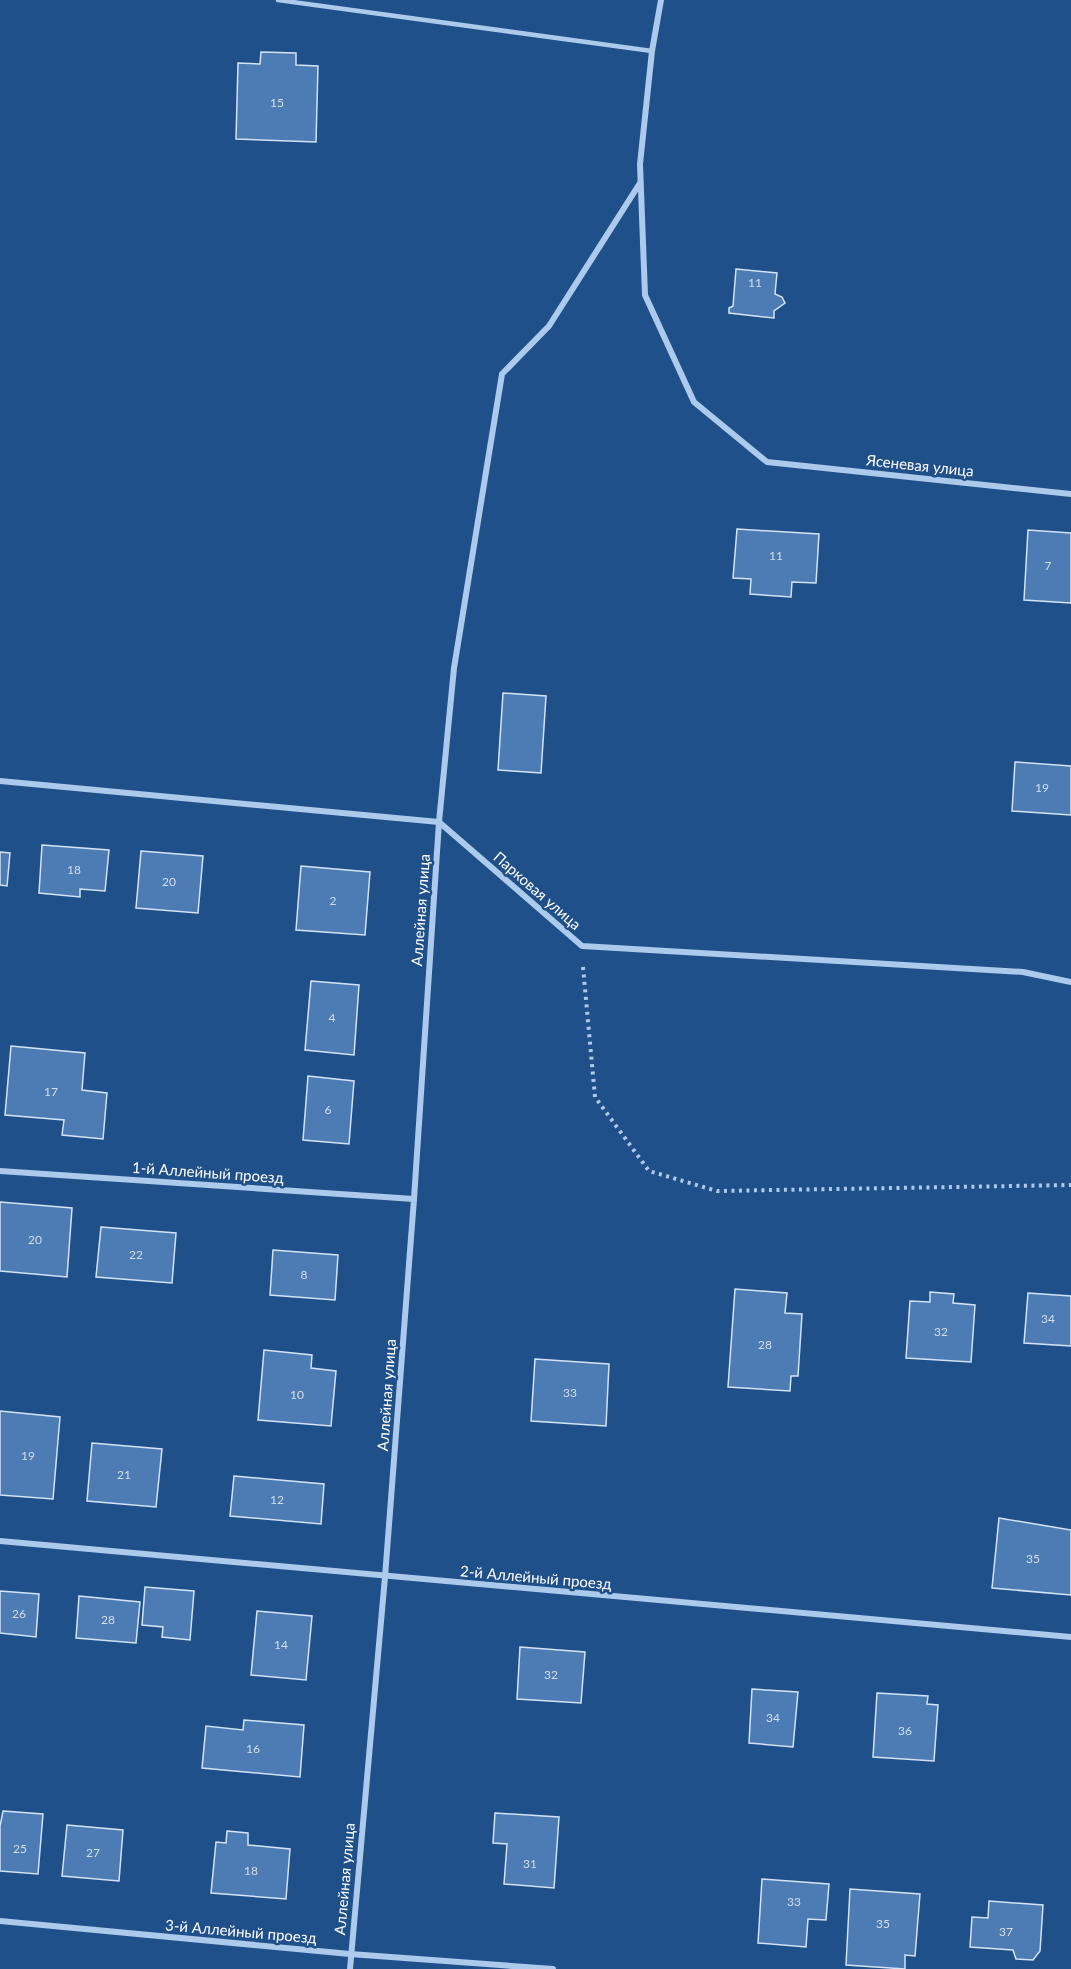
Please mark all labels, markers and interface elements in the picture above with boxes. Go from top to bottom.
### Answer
house number: 15 [270,95,284,110]
house number: 11 [748,275,762,290]
street label: Ясеневая улица [864,450,975,480]
house number: 11 [769,548,783,563]
house number: 7 [1045,558,1052,573]
house number: 19 [1035,780,1049,795]
street label: Парковая улица [490,847,585,933]
street label: Аллейная улица [407,853,433,967]
house number: 18 [67,862,81,877]
house number: 20 [162,874,176,889]
house number: 2 [330,893,337,908]
house number: 4 [329,1010,336,1025]
house number: 17 [44,1084,58,1099]
house number: 6 [325,1102,332,1117]
street label: 1-й Аллейный проезд [132,1158,285,1186]
house number: 20 [28,1232,42,1247]
house number: 22 [129,1247,143,1262]
house number: 8 [301,1267,308,1282]
house number: 34 [1041,1311,1055,1326]
house number: 32 [934,1324,948,1339]
house number: 28 [758,1337,772,1352]
street label: Аллейная улица [373,1338,399,1452]
house number: 33 [563,1385,577,1400]
house number: 10 [290,1387,304,1402]
house number: 19 [21,1448,35,1463]
house number: 21 [117,1467,131,1482]
house number: 12 [270,1492,284,1507]
house number: 35 [1026,1551,1040,1566]
street label: 2-й Аллейный проезд [460,1561,613,1593]
house number: 26 [12,1606,26,1621]
house number: 28 [101,1612,115,1627]
house number: 14 [274,1637,288,1652]
house number: 32 [544,1667,558,1682]
house number: 34 [766,1710,780,1725]
house number: 36 [898,1723,912,1738]
house number: 16 [246,1741,260,1756]
street label: Аллейная улица [330,1822,358,1936]
house number: 25 [13,1841,27,1856]
house number: 27 [86,1845,100,1860]
house number: 31 [523,1856,537,1871]
house number: 18 [244,1863,258,1878]
house number: 33 [787,1894,801,1909]
street label: 3-й Аллейный проезд [165,1915,318,1947]
house number: 35 [876,1916,890,1931]
house number: 37 [999,1924,1013,1939]

